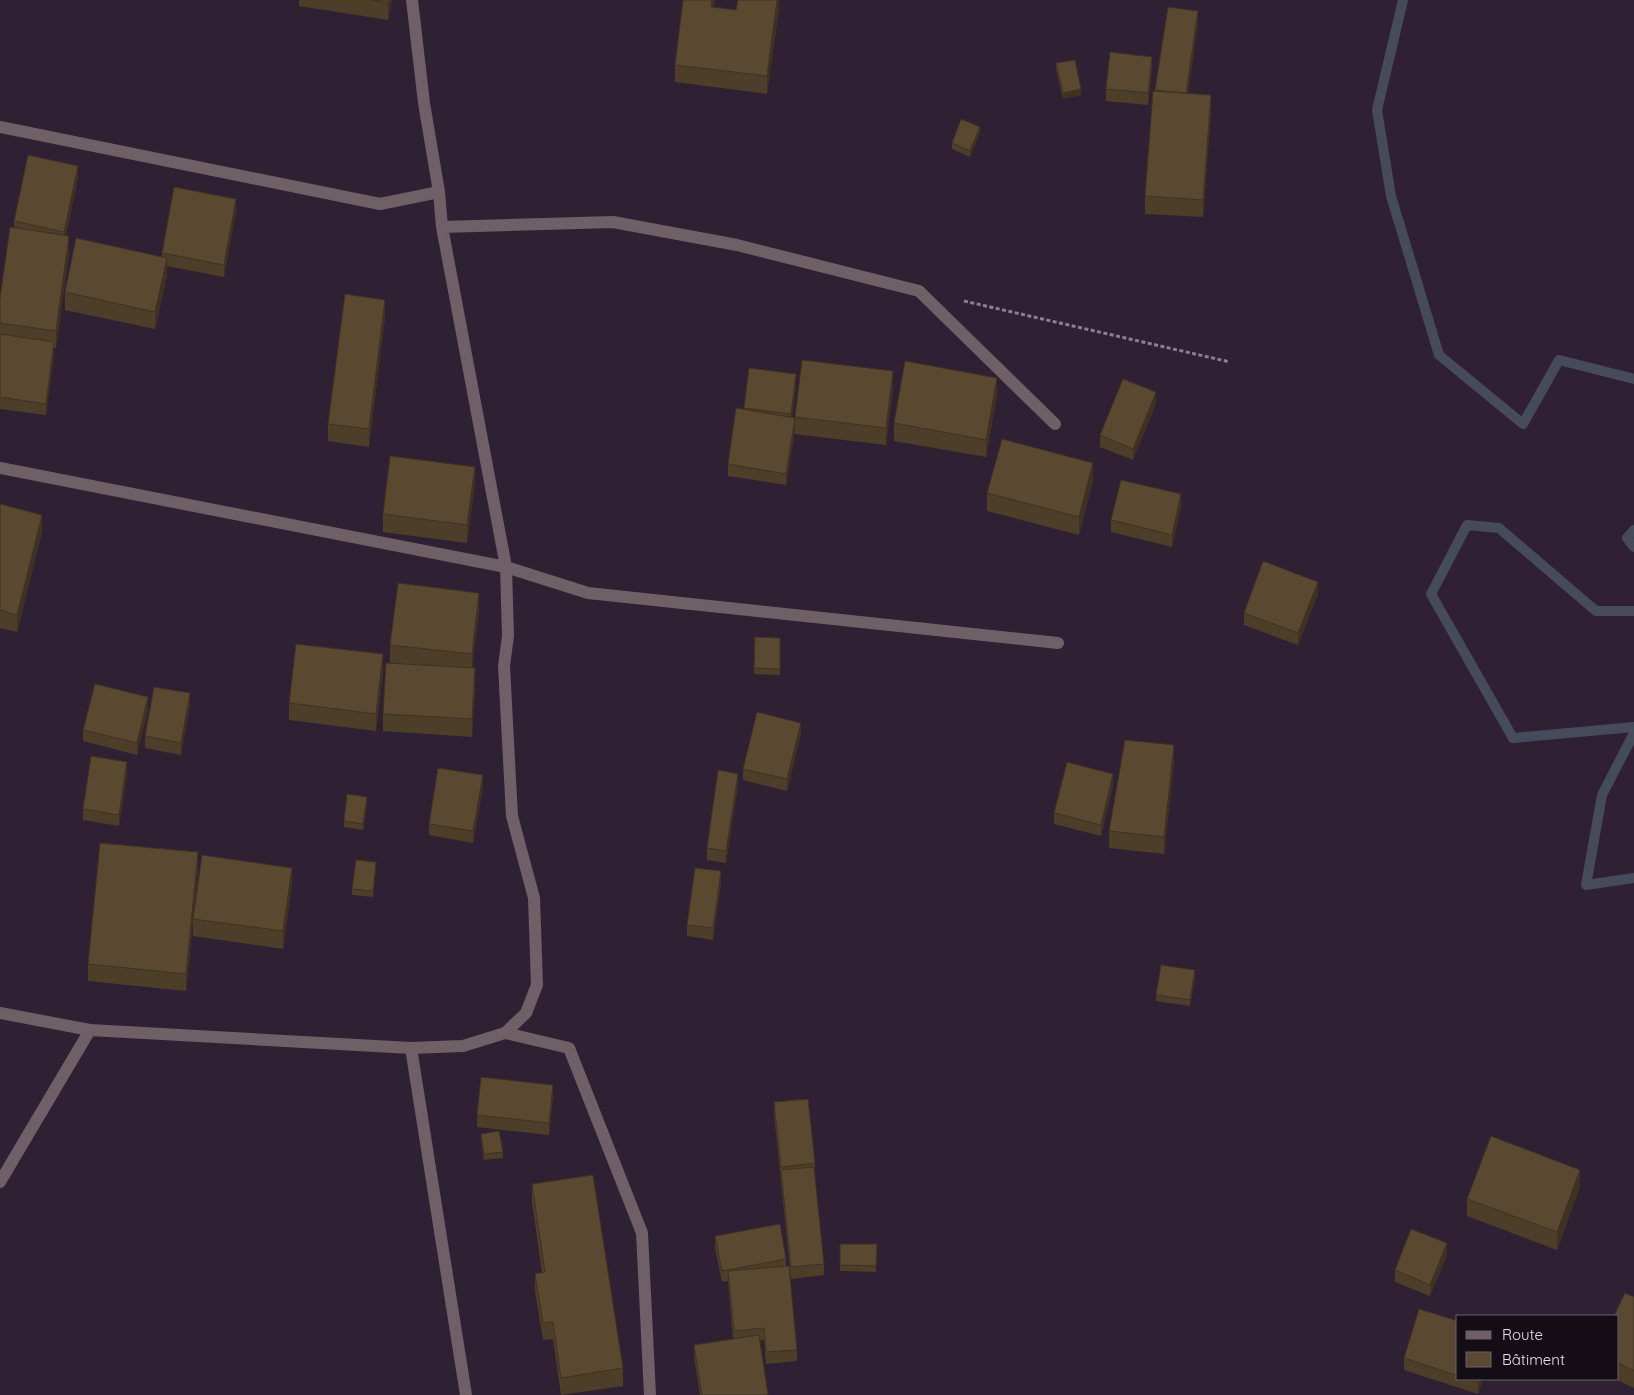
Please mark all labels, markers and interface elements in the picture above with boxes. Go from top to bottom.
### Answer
legend [1456,1315,1619,1380]
text: Route [1502,1325,1543,1344]
text: Bâtiment [1502,1350,1565,1369]

